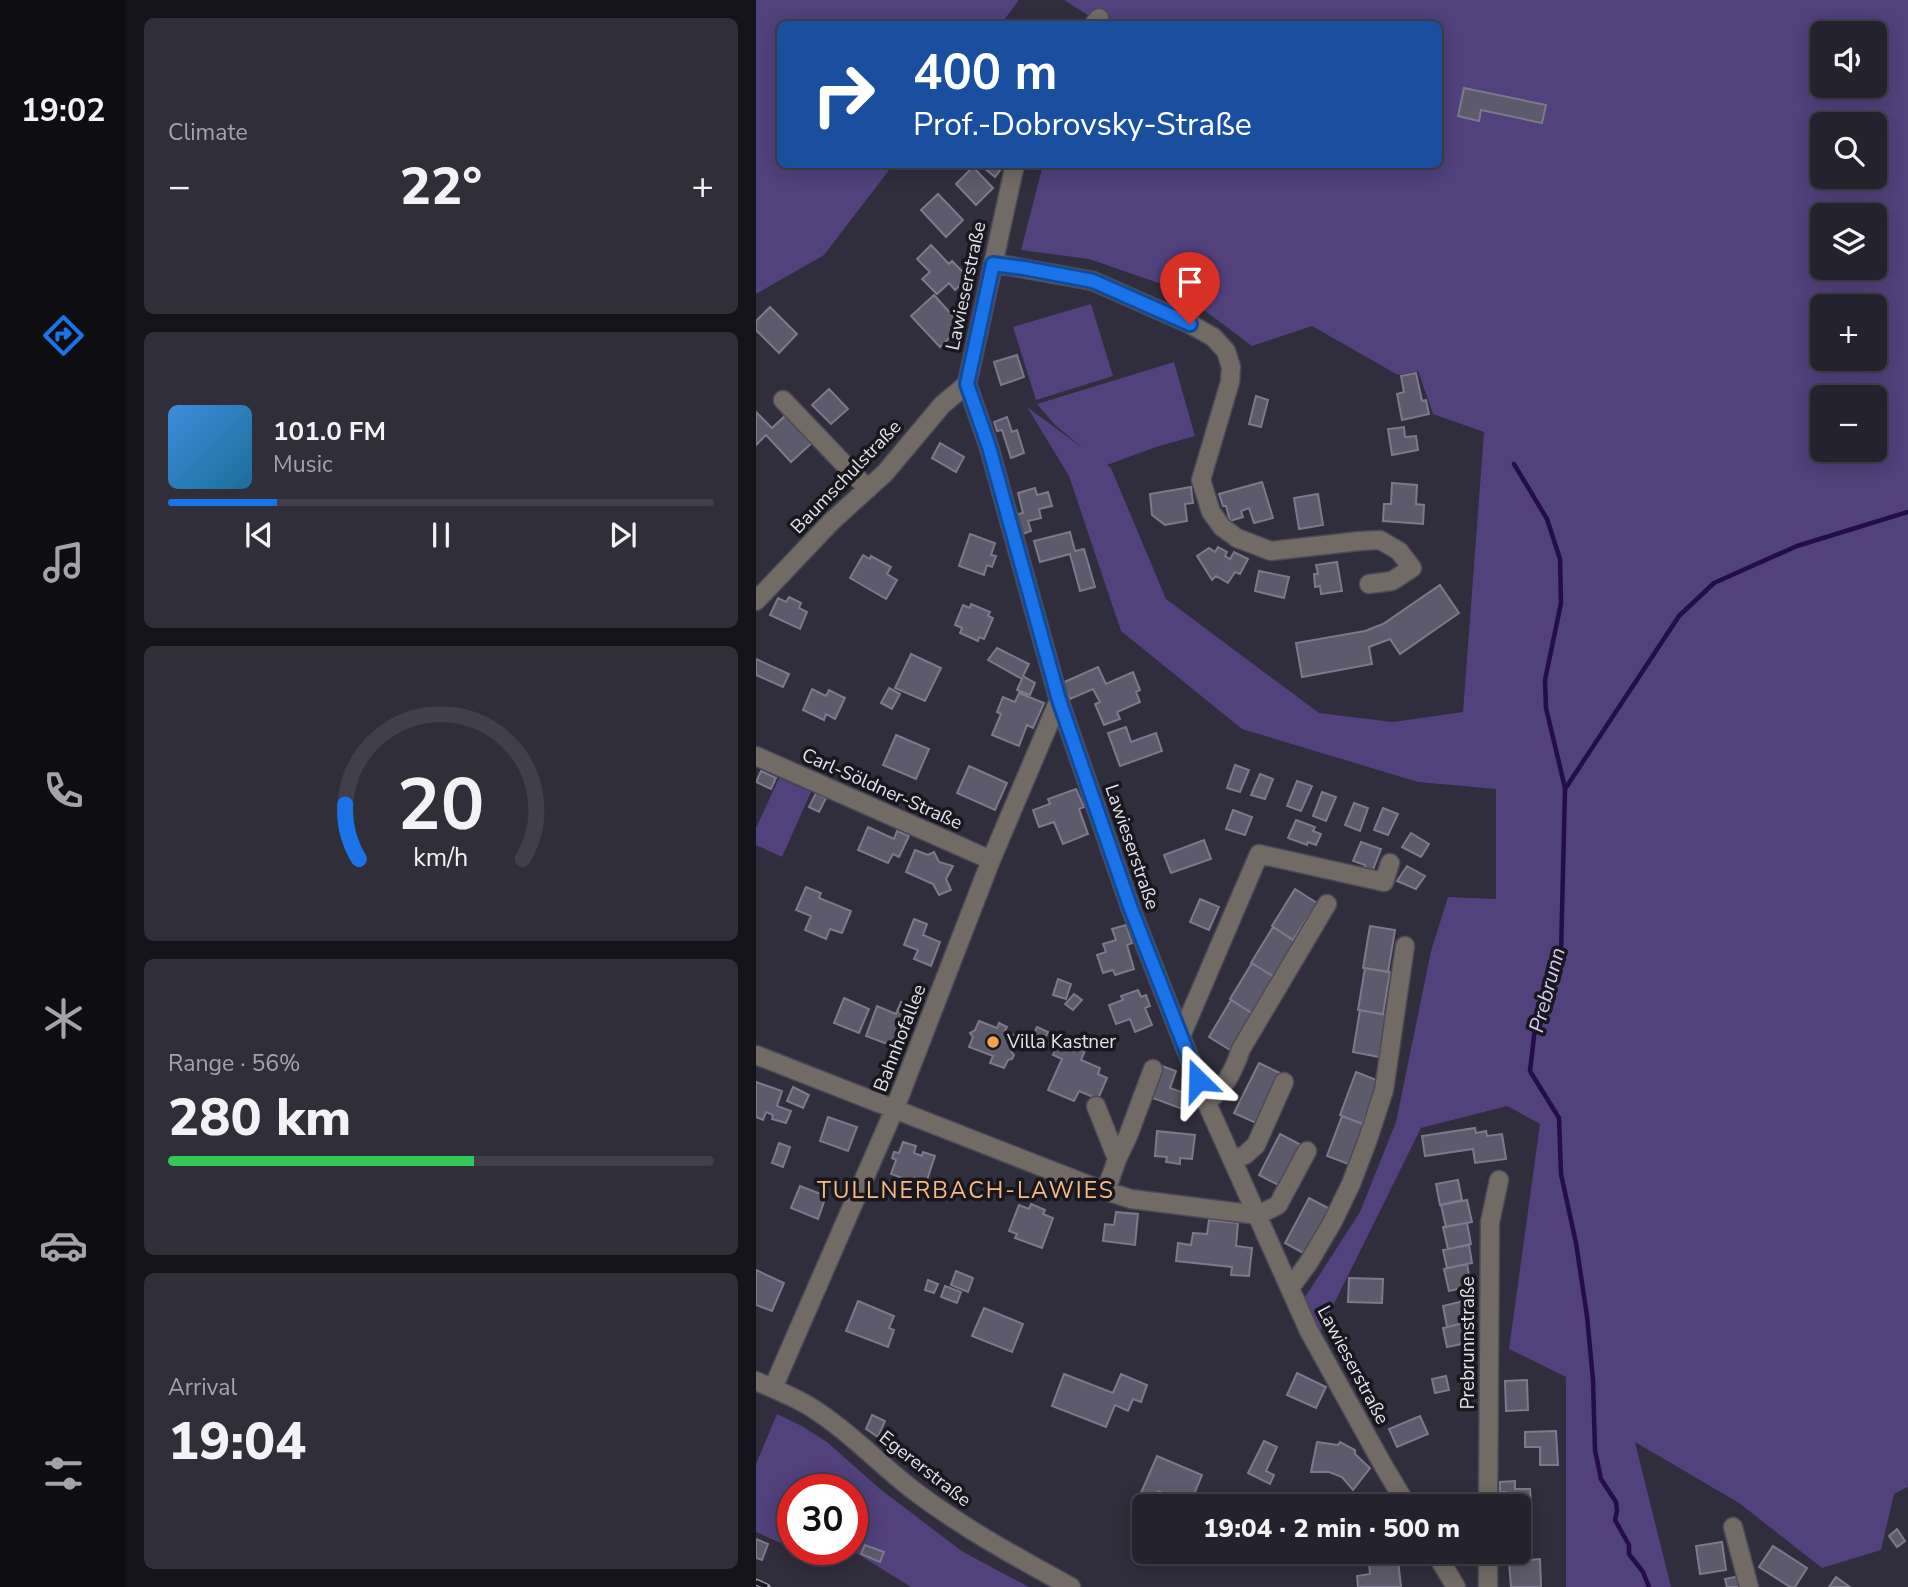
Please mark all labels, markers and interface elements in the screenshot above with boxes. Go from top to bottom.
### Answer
map controls [1810,21,1887,462]
button: sound [1810,21,1887,98]
text: 400 m [913,39,1057,106]
icon: right [798,49,889,140]
text: 19:02 [21,89,105,132]
text: Prof.-Dobrovsky-Straße [913,103,1252,146]
button: search [1810,112,1887,189]
text: Climate [168,117,248,148]
text: 22° [400,151,482,222]
text: − [168,161,191,212]
text: + [691,161,714,212]
button: layers [1810,203,1887,280]
street label: Lawieserstraße [940,219,992,353]
pin [1160,252,1220,324]
icon: arrive [1171,263,1209,301]
button: + [1810,294,1887,371]
icon: directions [39,311,88,360]
button: − [1810,385,1887,462]
text: 101.0 FM [273,414,386,449]
street label: Baumschulstraße [785,414,907,540]
text: Music [273,449,333,480]
icon: previous [240,516,278,554]
icon: pause [422,516,460,554]
icon: next [604,516,642,554]
icon: music [39,538,88,587]
street label: Carl-Söldner-Straße [798,742,966,836]
text: 20 [397,756,485,856]
icon: phone [39,766,88,815]
street label: Lawieserstraße [1098,781,1166,913]
text: km/h [413,841,469,875]
water label: Prebrunn [1522,944,1572,1036]
street label: Bahnhofallee [868,980,932,1096]
icon: climate [39,994,88,1043]
place label: Villa Kastner [1006,1029,1116,1055]
marker: Villa Kastner [985,1034,1001,1050]
position arrow [1161,1043,1235,1117]
text: Range · 56% [168,1048,300,1079]
text: 280 km [168,1082,351,1153]
district label: TULLNERBACH-LAWIES [817,1175,1115,1206]
icon: car [39,1221,88,1270]
street label: Prebrunnstraße [1455,1276,1481,1410]
street label: Lawieserstraße [1311,1301,1395,1429]
text: Arrival [168,1372,237,1403]
text: 19:04 [168,1406,306,1477]
street label: Egererstraße [874,1425,976,1513]
icon: filters [39,1449,88,1498]
speed limit sign: 30 [777,1474,868,1565]
text: 19:04 · 2 min · 500 m [1203,1511,1460,1546]

